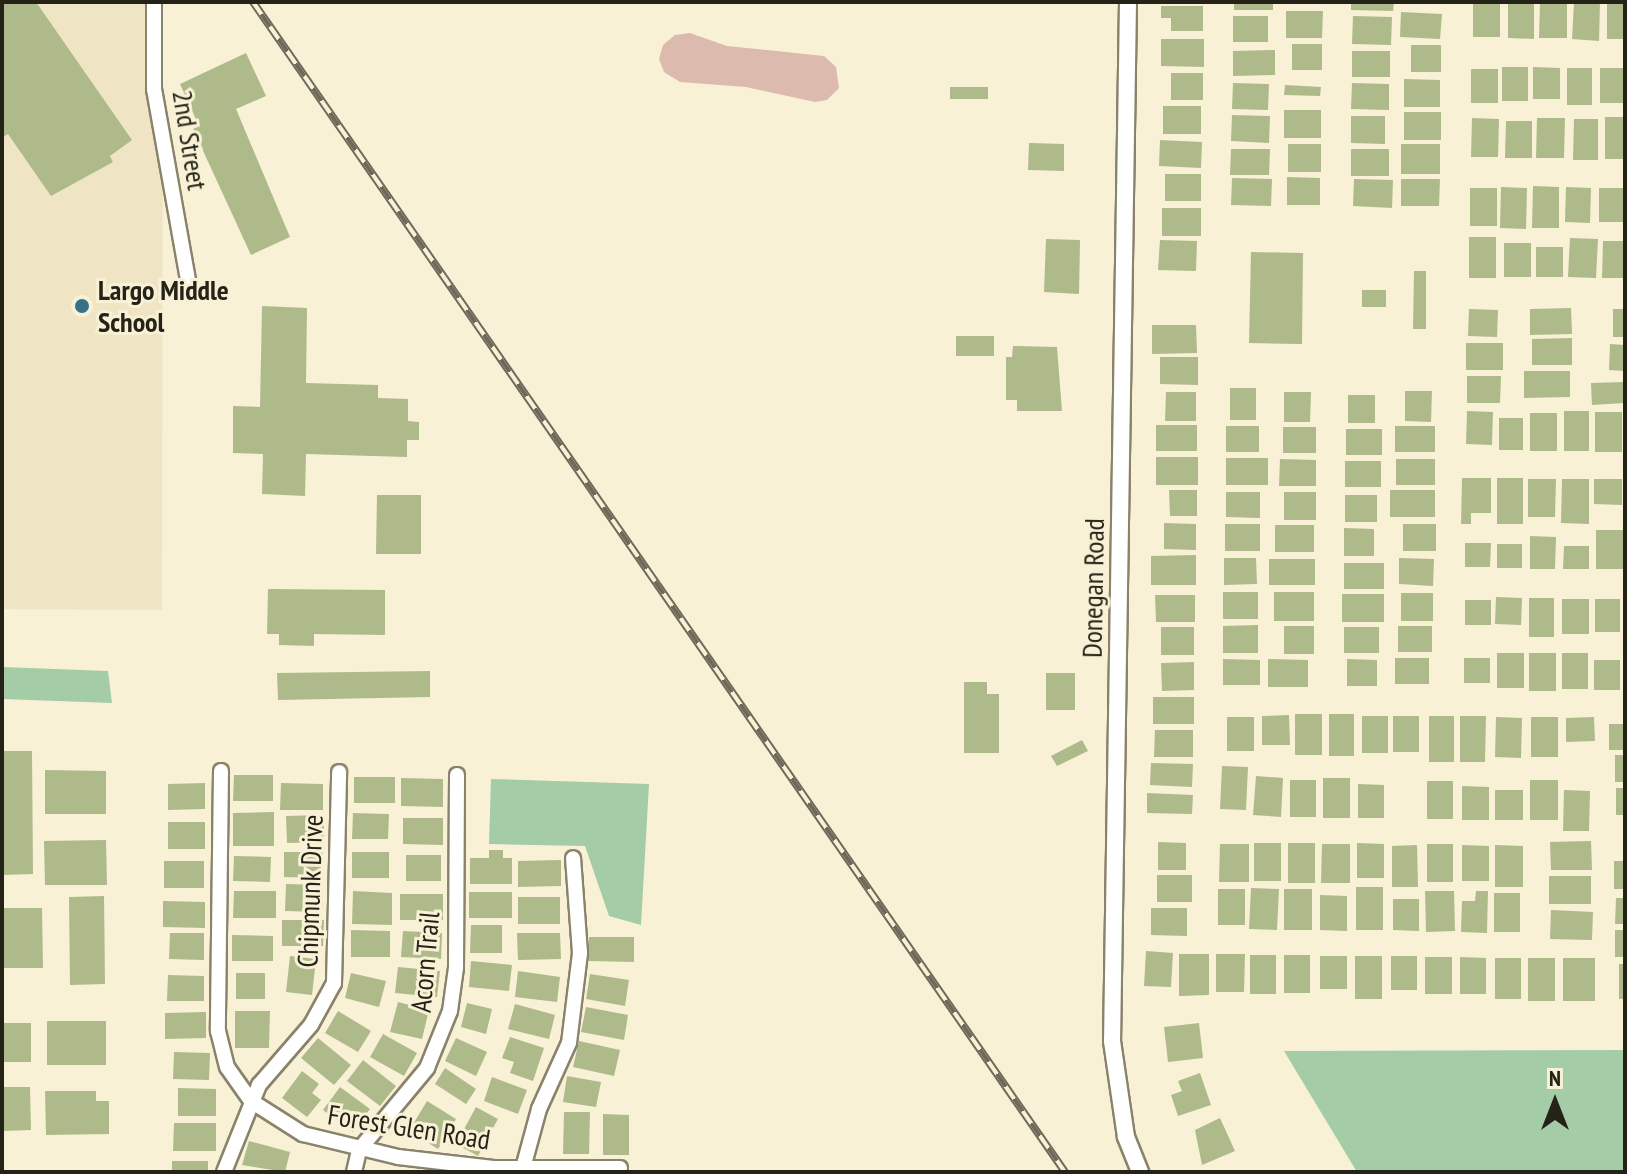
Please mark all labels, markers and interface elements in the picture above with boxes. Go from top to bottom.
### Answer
street label: 2nd Street [166,88,214,192]
place label: Largo Middle School [98,273,229,339]
marker: Largo Middle School [73,297,91,315]
street label: Donegan Road [1075,518,1111,658]
street label: Chipmunk Drive [291,814,329,968]
street label: Acorn Trail [404,910,446,1014]
north arrow [1515,1062,1595,1142]
text: N [1549,1064,1561,1092]
street label: Forest Glen Road [325,1098,493,1156]

